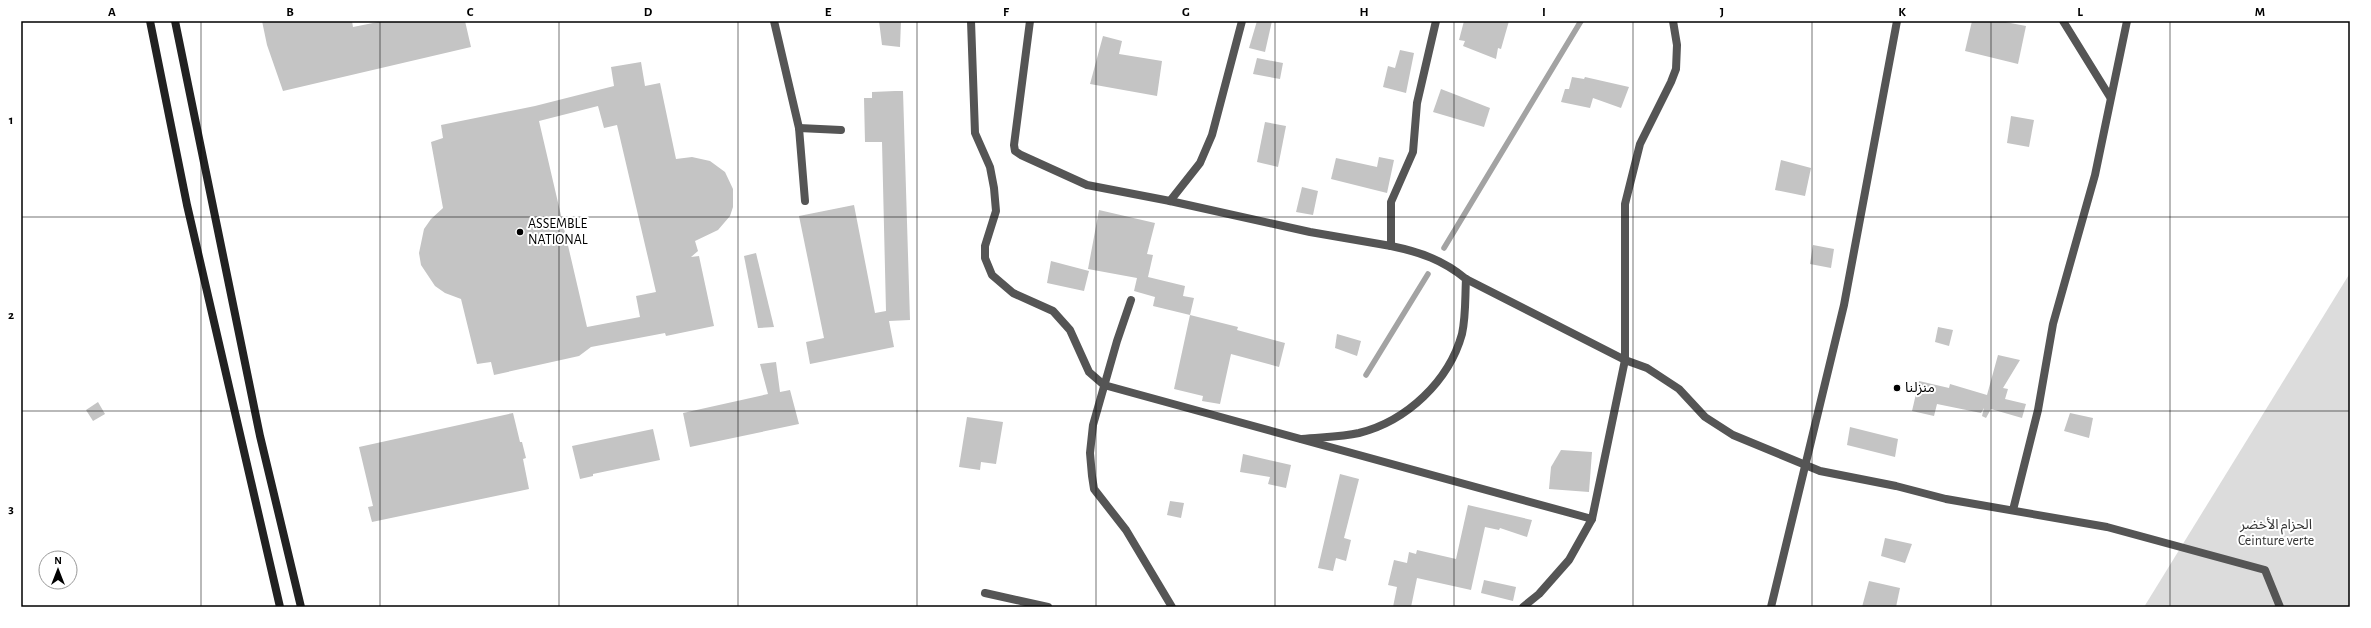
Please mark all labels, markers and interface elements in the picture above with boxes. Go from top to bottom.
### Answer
text: A [108,6,116,19]
text: B [286,6,294,19]
text: C [467,6,474,19]
text: D [644,6,653,19]
text: E [825,6,832,19]
text: F [1003,6,1010,19]
text: G [1182,6,1190,19]
text: H [1359,6,1369,19]
text: I [1542,6,1546,19]
text: J [1720,6,1724,19]
text: K [1898,6,1906,19]
text: L [2077,6,2083,19]
text: M [2255,6,2265,19]
text: 1 [9,114,13,127]
place label: ASSEMBLE NATIONAL [528,217,588,247]
marker: ASSEMBLE NATIONAL [515,227,525,237]
text: 2 [8,309,14,322]
place label: منزلنا [1905,381,1935,396]
marker: منزلنا [1892,383,1902,393]
text: 3 [8,503,14,516]
park label: الحزام الأخضر Ceinture verte [2238,517,2314,548]
north arrow [38,550,78,590]
text: N [54,555,62,566]

